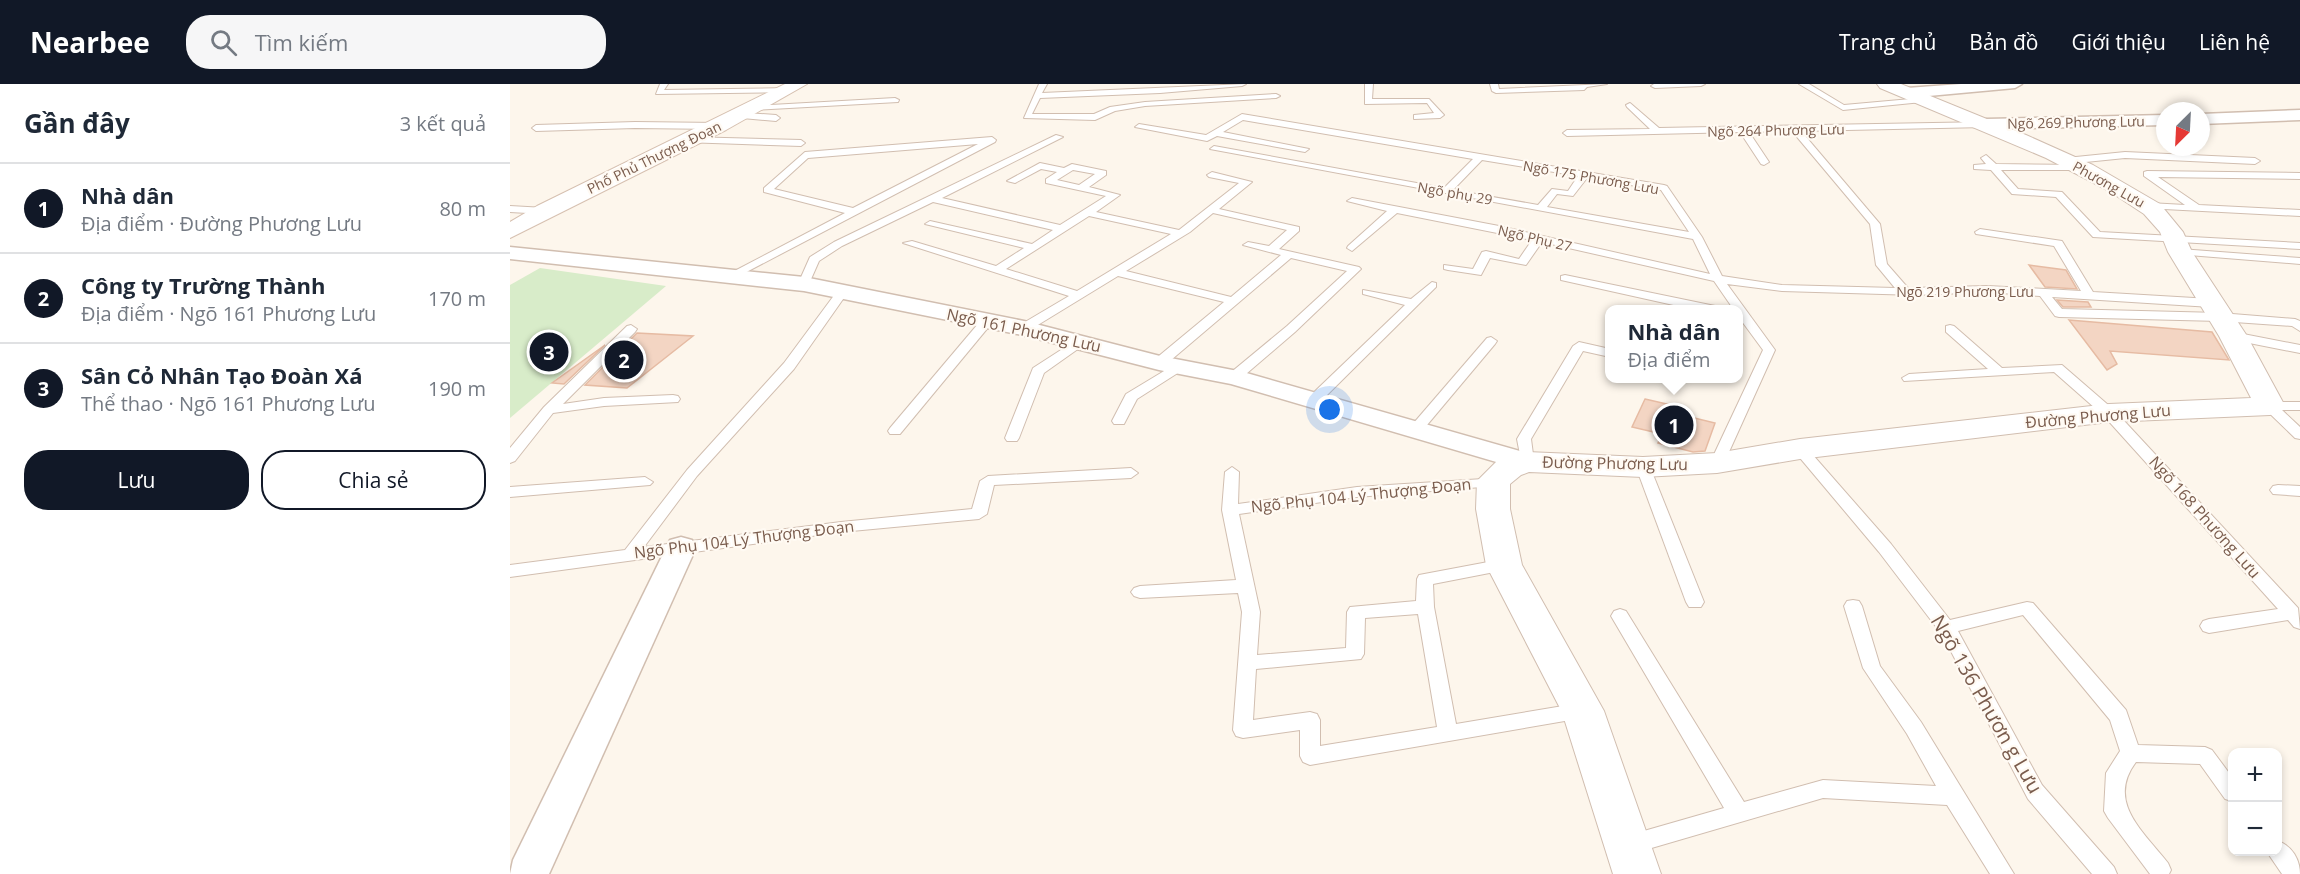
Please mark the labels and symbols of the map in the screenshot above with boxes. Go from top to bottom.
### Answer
north arrow [2156,102,2210,156]
street label: Ngõ 269 Phương Lưu [2007,111,2145,133]
street label: Phố Phủ Thượng Đoạn [584,116,724,198]
street label: Ngõ 264 Phương Lưu [1707,119,1845,141]
street label: Ngõ 175 Phương Lưu [1522,156,1660,198]
street label: Phương Lưu [2069,156,2149,212]
street label: Ngõ phụ 29 [1416,177,1494,209]
street label: Ngõ Phụ 27 [1496,220,1574,256]
street label: Ngõ 219 Phương Lưu [1896,282,2034,301]
street label: Ngõ 161 Phương Lưu [945,303,1103,357]
pin: 3 [530,330,568,374]
pin: 2 [604,338,644,382]
your location [1315,395,1344,424]
street label: Đường Phương Lưu [2024,399,2172,433]
pin: 1 [1654,402,1694,448]
street label: Đường Phương Lưu [1542,451,1688,475]
street label: Ngõ 168 Phương Lưu [2144,451,2266,583]
street label: Ngõ Phụ 104 Lý Thượng Đoạn [1250,472,1472,518]
street label: Ngõ Phụ 104 Lý Thượng Đoạn [633,515,855,563]
street label: Ngõ 136 Phươn g Lưu [1925,610,2049,798]

